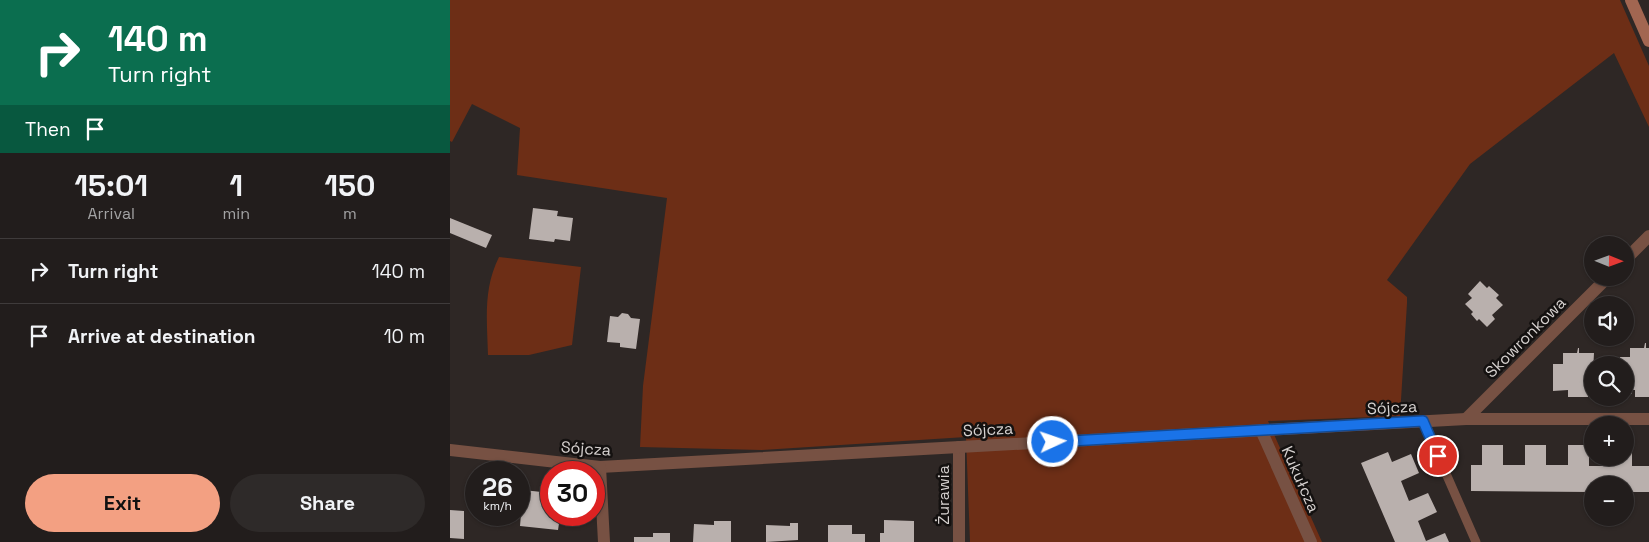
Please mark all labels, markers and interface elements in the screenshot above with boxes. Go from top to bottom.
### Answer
text: 140 m [108,17,208,61]
icon: right [25,20,90,85]
text: Turn right [108,60,211,88]
icon: arrive [81,115,109,143]
text: Then [25,117,71,142]
text: 15:01 [75,166,148,205]
text: 1 [229,166,243,205]
text: 150 [325,166,376,205]
text: Arrival [87,203,135,224]
text: min [223,203,250,224]
text: m [343,203,357,224]
north arrow [1584,236,1634,286]
map controls [1584,236,1634,526]
icon: right [25,257,53,285]
text: Turn right [68,259,158,284]
text: 140 m [372,259,425,284]
street label: Skowronkowa [1481,293,1570,382]
button: sound [1584,296,1634,346]
icon: arrive [25,322,53,350]
text: Arrive at destination [68,324,256,349]
text: 10 m [384,324,425,349]
button: search [1584,356,1634,406]
street label: Sójcza [1366,396,1418,419]
position arrow [1026,415,1078,467]
button: + [1584,416,1634,466]
street label: Sójcza [962,418,1014,441]
pin [1417,435,1459,477]
street label: Sójcza [560,436,612,461]
icon: arrive [1424,442,1452,470]
street label: Kukułcza [1277,443,1324,516]
speed limit sign: 30 [540,461,605,526]
street label: Żurawia [933,465,954,525]
text: 26 [482,471,513,503]
button: Exit [25,474,220,532]
button: Share [230,474,425,532]
button: − [1584,476,1634,526]
text: km/h [483,498,512,514]

